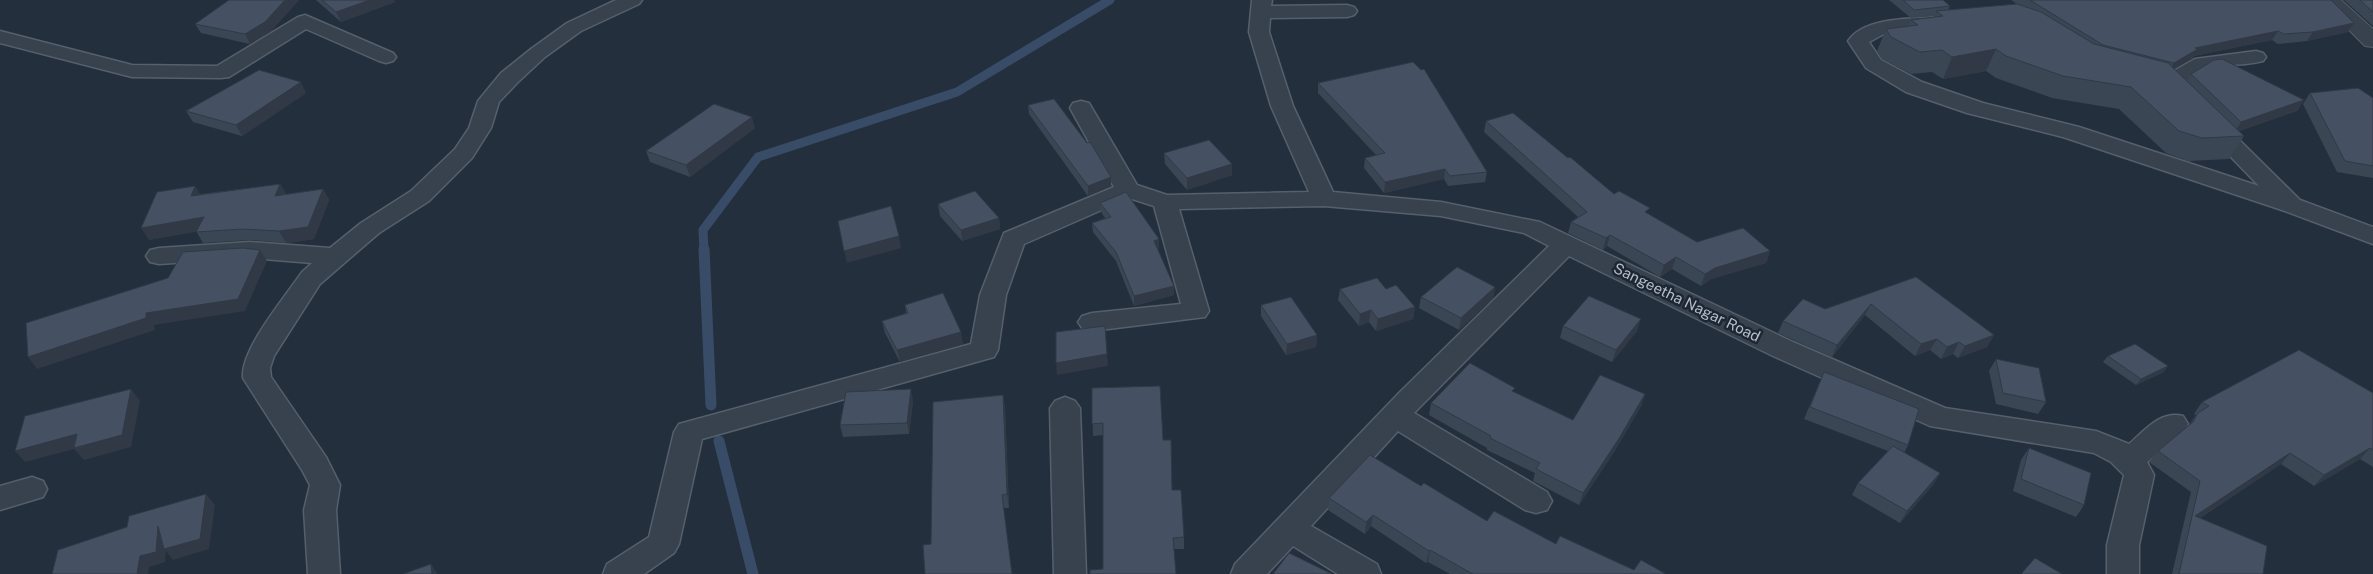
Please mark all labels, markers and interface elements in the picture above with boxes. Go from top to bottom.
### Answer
street label: Sangeetha Nagar Road [1611,259,1763,345]

